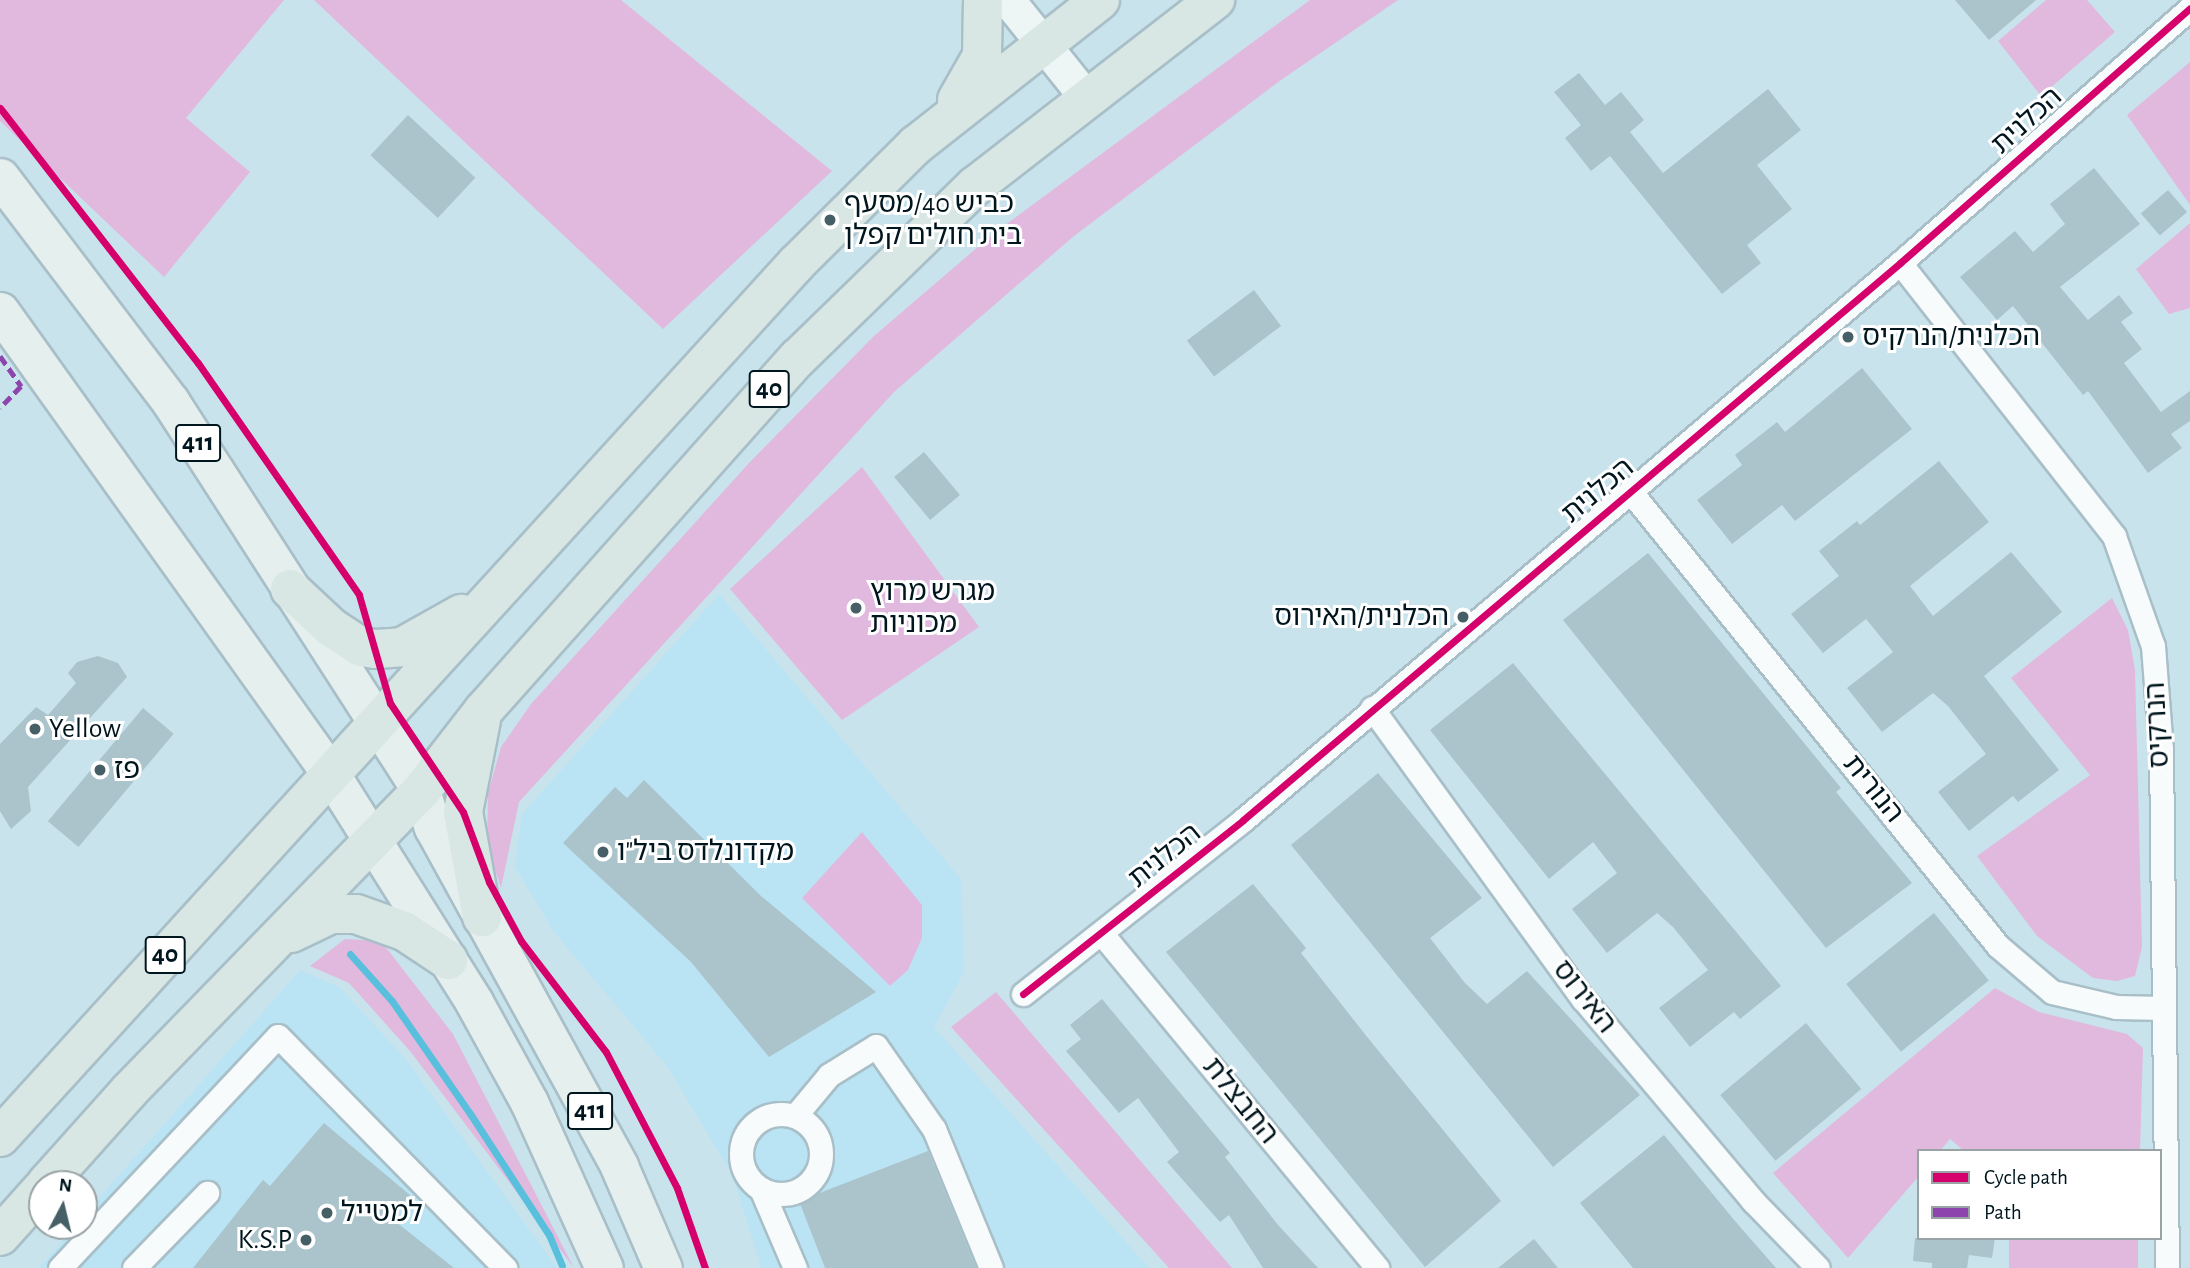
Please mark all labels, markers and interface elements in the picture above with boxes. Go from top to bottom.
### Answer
street label: הכלנית [1985,81,2069,161]
place label: כביש 40/מסעף בית חולים קפלן [844,187,1022,253]
marker: כביש 40/מסעף בית חולים קפלן [822,212,838,228]
place label: הכלנית/הנרקיס [1862,320,2040,354]
marker: הכלנית/הנרקיס [1840,329,1856,345]
road number: 40 [748,366,790,412]
road number: 411 [174,420,222,466]
street label: הכלנית [1555,451,1641,531]
place label: מגרש מרוץ מכוניות [870,575,995,641]
marker: מגרש מרוץ מכוניות [848,600,864,616]
place label: הכלנית/האירוס [1274,600,1449,634]
marker: הכלנית/האירוס [1455,609,1471,625]
street label: הנרקיס [2139,681,2177,769]
place label: Yellow [49,712,121,746]
marker: Yellow [27,721,43,737]
street label: הנורית [1835,748,1911,830]
place label: פז [114,753,140,787]
marker: פז [92,762,108,778]
street label: הכלנית [1122,817,1208,895]
place label: מקדונלדס ביל"ו [617,835,794,869]
marker: מקדונלדס ביל"ו [595,844,611,860]
road number: 40 [144,932,186,978]
street label: האירוס [1545,954,1623,1040]
street label: החבצלת [1195,1051,1285,1151]
road number: 411 [566,1088,614,1134]
legend [1917,1149,2162,1240]
text: Cycle path [1984,1167,2068,1188]
north arrow [28,1170,98,1240]
text: N [58,1175,73,1196]
place label: למטייל [341,1196,423,1230]
text: Path [1984,1202,2022,1223]
marker: למטייל [319,1205,335,1221]
place label: K.S.P [238,1223,292,1257]
marker: K.S.P [298,1232,314,1248]

